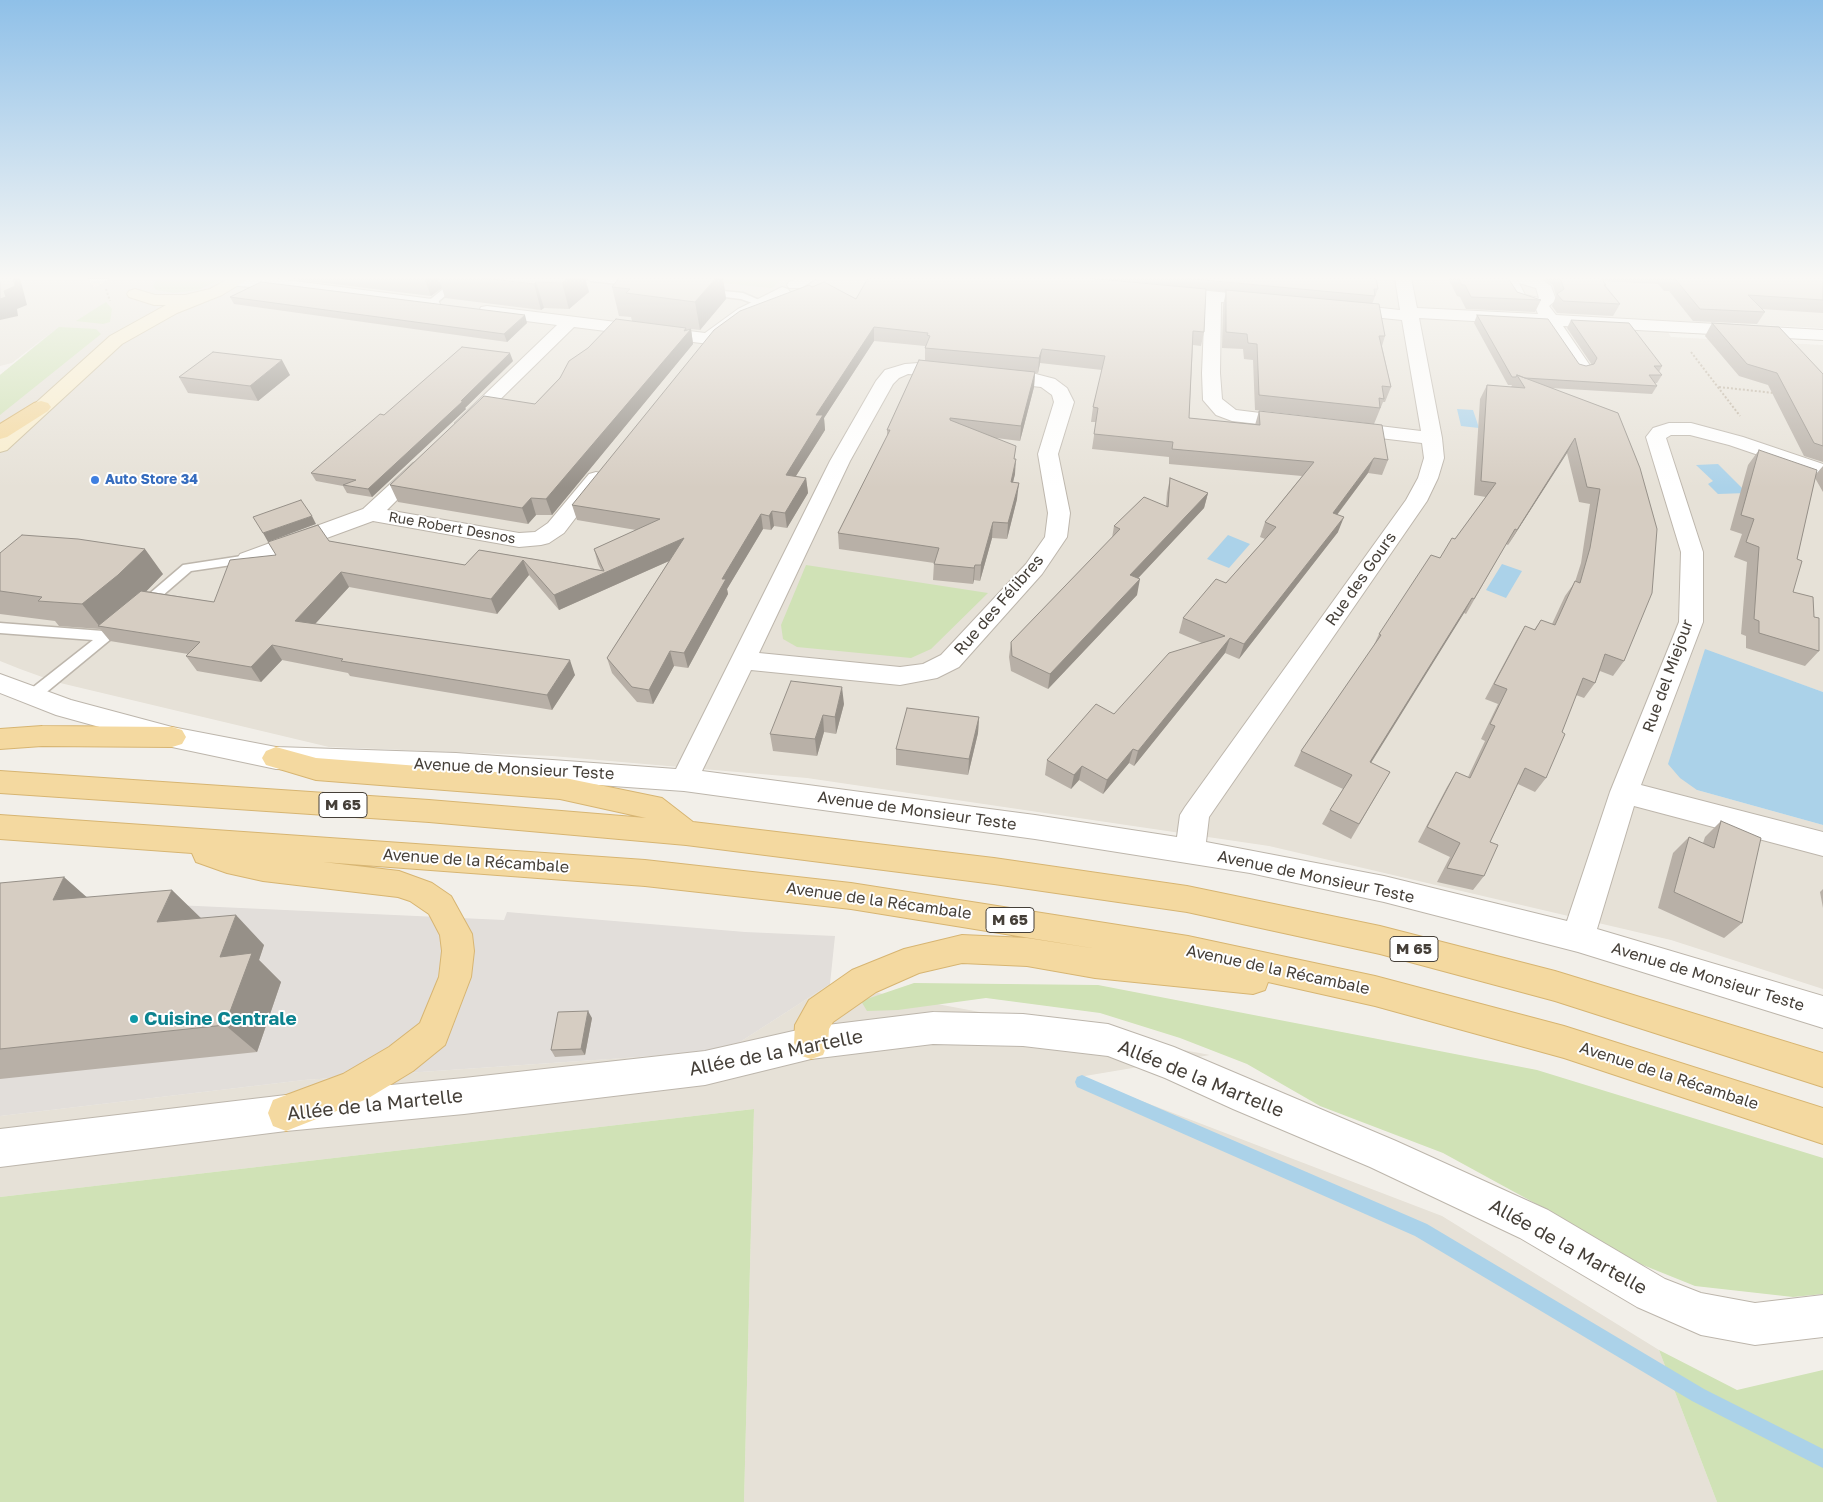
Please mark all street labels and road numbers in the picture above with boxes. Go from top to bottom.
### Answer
street label: Rue Robert Desnos [387,509,517,547]
street label: Rue des Gours [1321,528,1401,630]
street label: Rue des Félibres [950,551,1048,659]
street label: Rue del Miejour [1639,617,1697,735]
street label: Avenue de Monsieur Teste [413,754,615,784]
street label: Avenue de Monsieur Teste [816,788,1018,834]
road number: M 65 [319,792,367,818]
street label: Avenue de la Récambale [382,845,570,877]
street label: Avenue de Monsieur Teste [1216,847,1416,907]
street label: Avenue de la Récambale [785,878,973,924]
road number: M 65 [986,908,1034,932]
road number: M 65 [1390,936,1438,962]
street label: Avenue de Monsieur Teste [1609,938,1807,1016]
street label: Avenue de la Récambale [1185,941,1371,999]
street label: Allée de la Martelle [687,1025,865,1081]
street label: Allée de la Martelle [1115,1035,1287,1123]
street label: Avenue de la Récambale [1577,1038,1761,1114]
street label: Allée de la Martelle [286,1084,464,1126]
street label: Allée de la Martelle [1485,1194,1651,1300]

